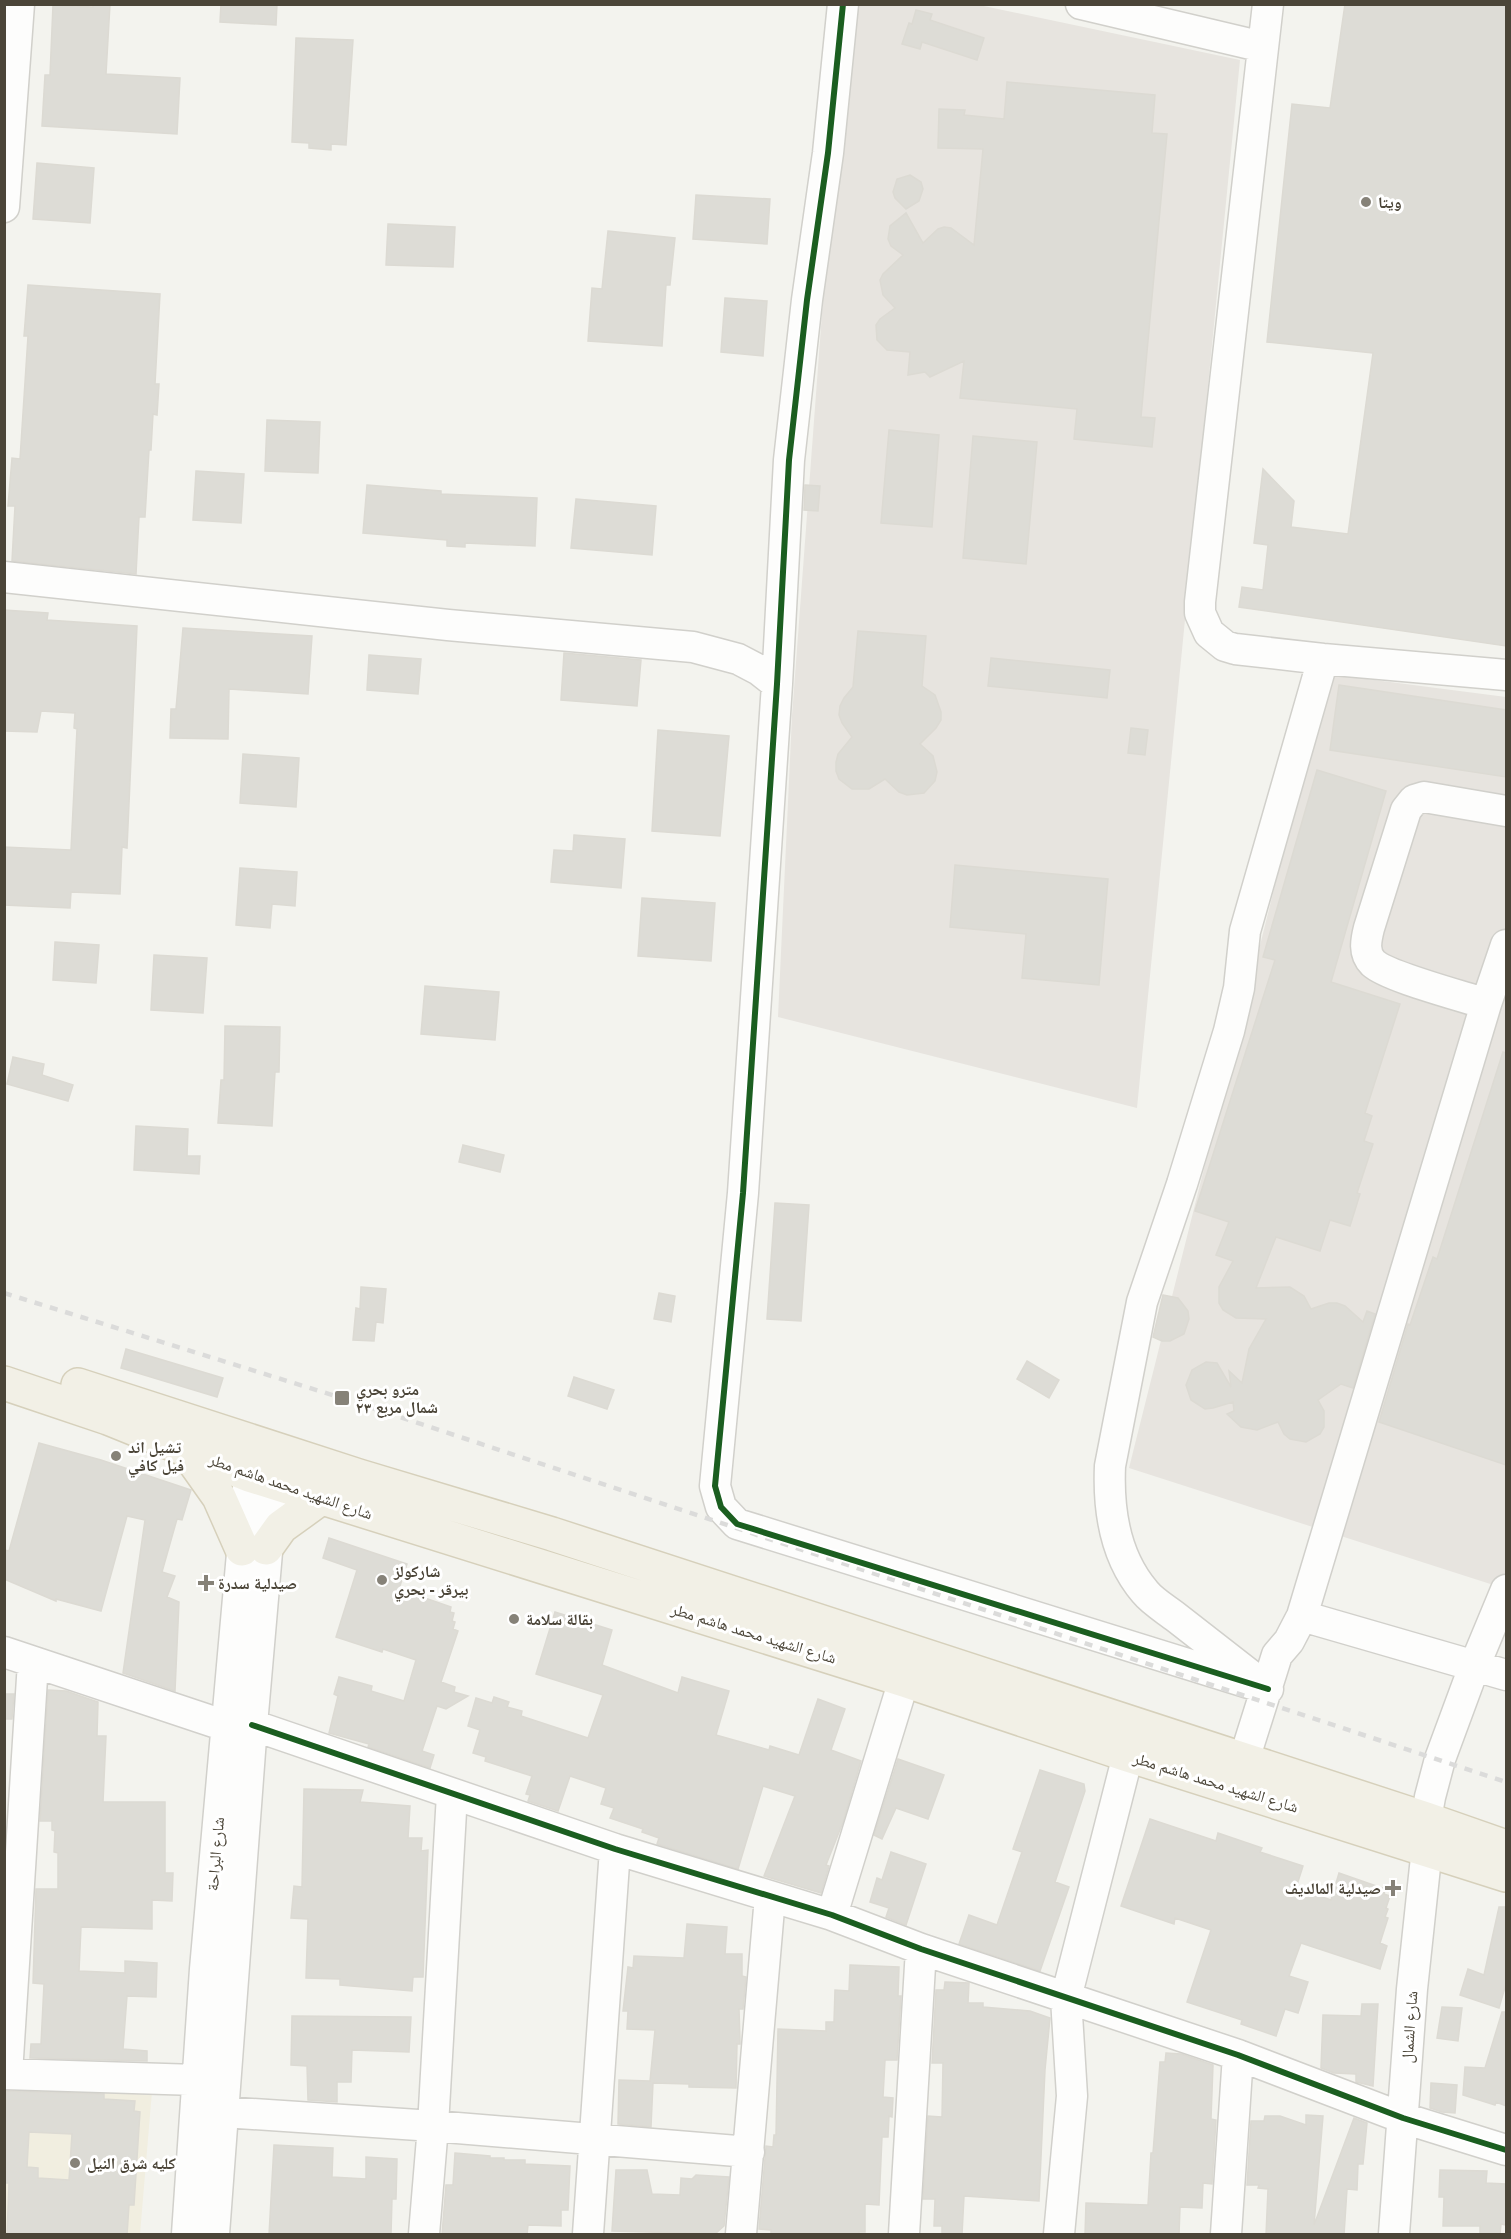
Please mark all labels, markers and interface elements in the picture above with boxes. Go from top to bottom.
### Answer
place label: ويتا [1378,191,1402,213]
marker: ويتا [1359,195,1373,209]
place label: مترو بحري شمال مربع ٢٣ [356,1378,438,1418]
marker: مترو بحري شمال مربع ٢٣ [333,1389,351,1407]
place label: تشيل اند فيل كافي [128,1436,184,1478]
street label: شارع الشهيد محمد هاشم مطر [205,1447,376,1524]
marker: تشيل اند فيل كافي [109,1449,123,1463]
place label: شاركولز بيرقر - بحري [393,1560,469,1602]
place label: صيدلية سدرة [218,1572,297,1594]
marker: شاركولز بيرقر - بحري [375,1573,389,1587]
marker: صيدلية سدرة [199,1576,213,1590]
street label: شارع الشهيد محمد هاشم مطر [668,1597,839,1669]
place label: بقالة سلامة [526,1608,593,1630]
marker: بقالة سلامة [507,1612,521,1626]
street label: شارع الشهيد محمد هاشم مطر [1130,1746,1301,1818]
street label: شارع البراحة [201,1816,229,1892]
place label: صيدلية المالديف [1285,1877,1381,1899]
marker: صيدلية المالديف [1386,1881,1400,1895]
street label: شارع الشمال [1395,1990,1423,2064]
place label: كليه شرق النيل [87,2152,176,2174]
marker: كليه شرق النيل [68,2156,82,2170]

